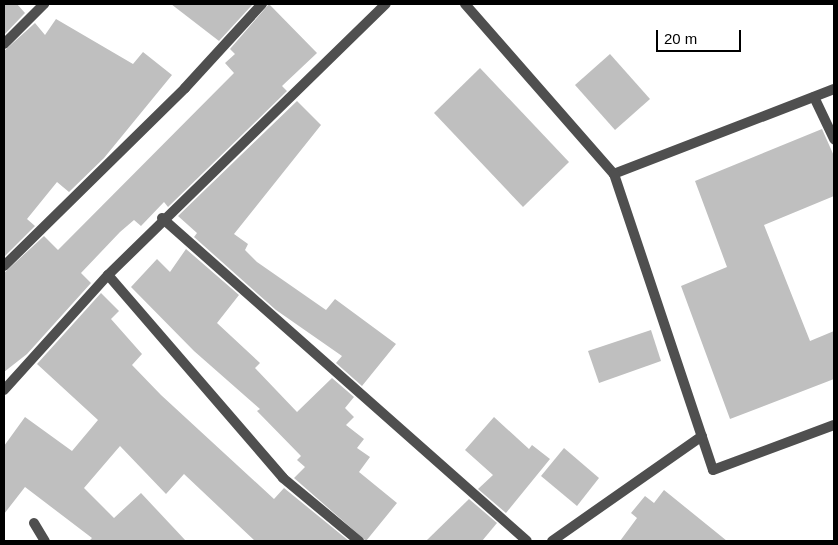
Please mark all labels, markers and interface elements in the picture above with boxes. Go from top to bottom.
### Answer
scale bar [658,20,743,52]
text: 20 m [664,30,697,47]

